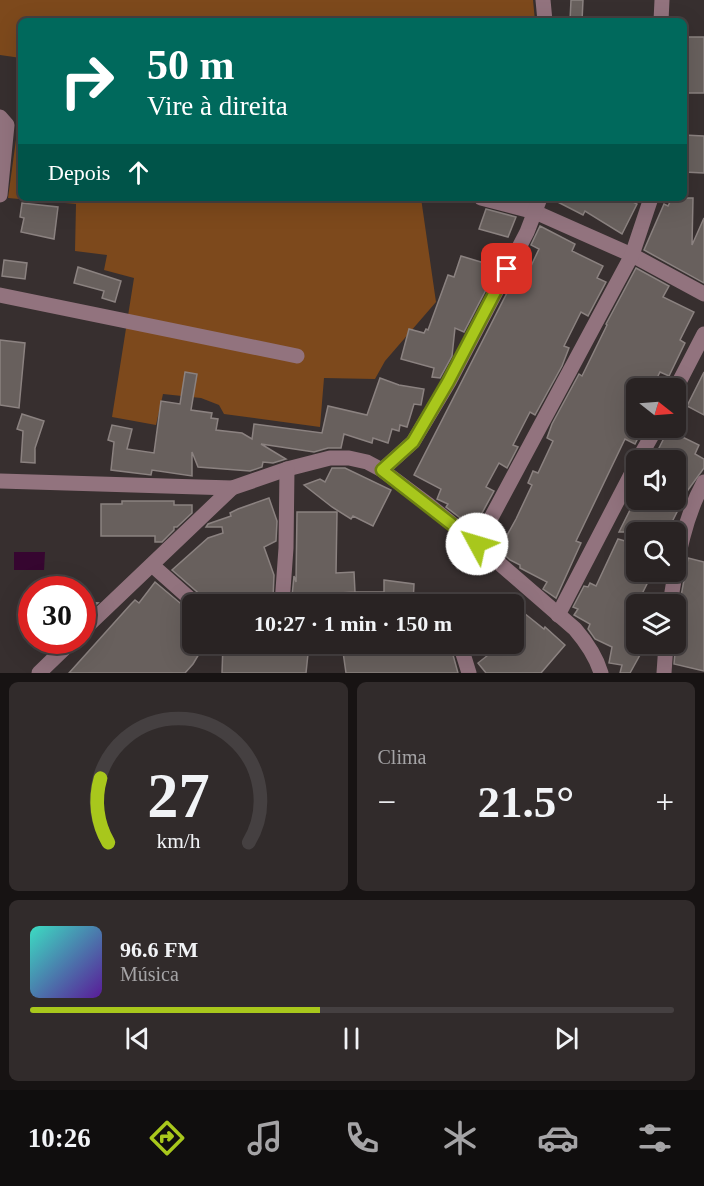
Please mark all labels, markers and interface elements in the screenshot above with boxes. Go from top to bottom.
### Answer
icon: right [48,42,126,120]
text: 50 m [147,42,235,88]
text: Vire à direita [147,91,288,121]
icon: ahead [122,156,155,189]
text: Depois [48,160,110,185]
pin [481,243,532,294]
icon: arrive [490,252,523,285]
north arrow [626,378,686,438]
map controls [626,378,686,654]
button: sound [626,450,686,510]
position arrow [445,512,509,576]
button: search [626,522,686,582]
speed limit sign: 30 [18,576,96,654]
button: layers [626,594,686,654]
text: 10:27 · 1 min · 150 m [254,611,452,636]
text: Clima [378,746,426,768]
text: 27 [147,761,209,830]
text: 21.5° [477,777,574,827]
text: − [378,784,396,820]
text: + [655,784,674,820]
text: km/h [156,830,201,854]
text: 96.6 FM [120,937,198,962]
text: Música [120,963,179,985]
icon: previous [121,1022,154,1055]
icon: pause [335,1022,368,1055]
icon: next [550,1022,583,1055]
icon: directions [146,1117,188,1159]
icon: music [244,1117,286,1159]
icon: phone [341,1117,383,1159]
icon: climate [439,1117,481,1159]
icon: car [537,1117,579,1159]
icon: filters [634,1117,676,1159]
text: 10:26 [28,1123,91,1153]

